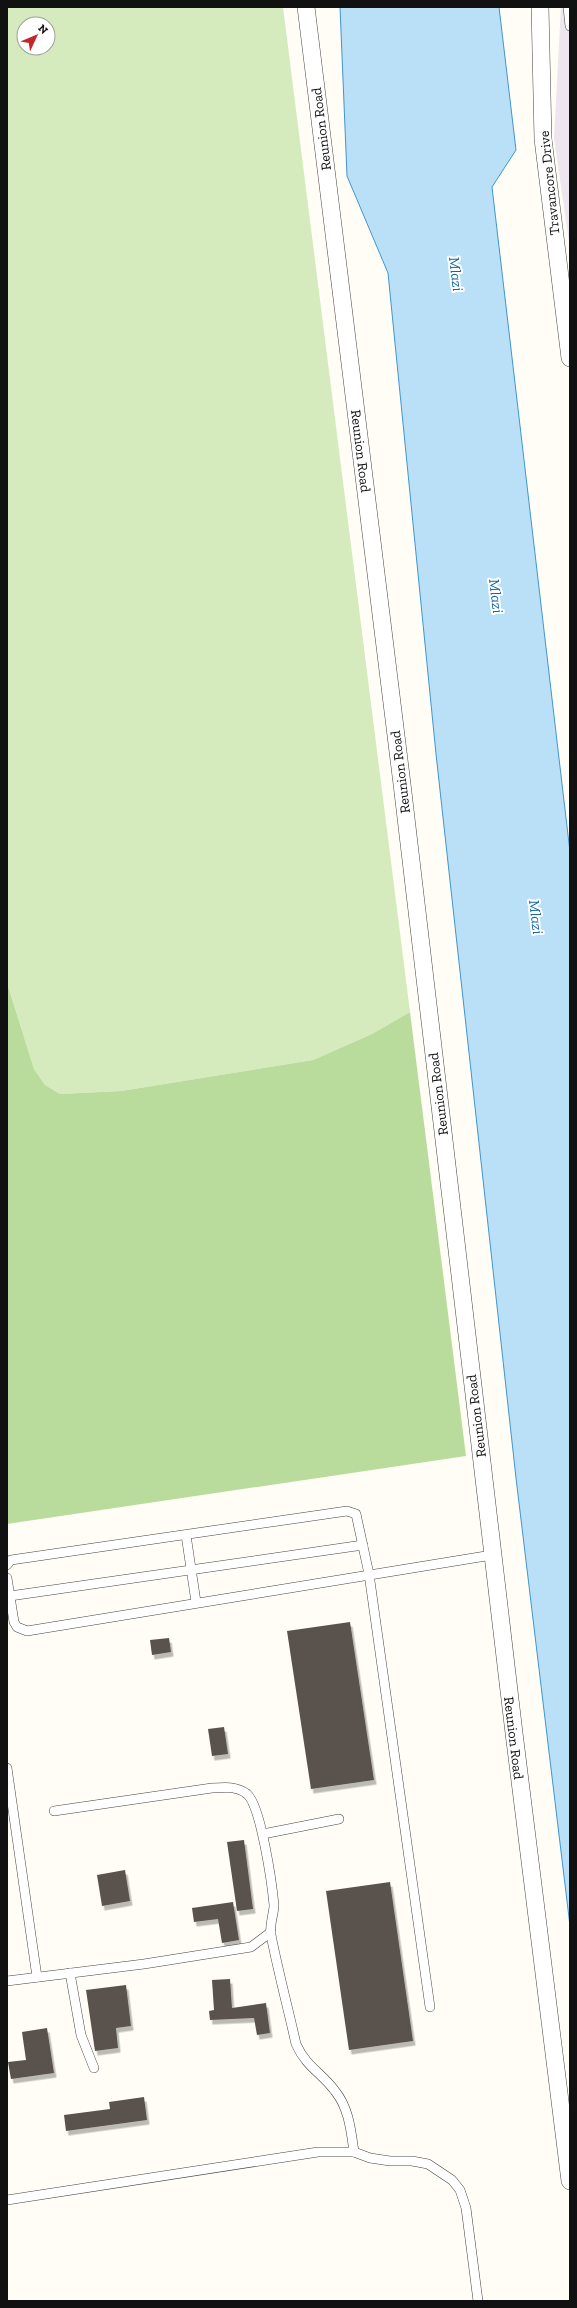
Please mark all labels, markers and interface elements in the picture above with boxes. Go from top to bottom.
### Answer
north arrow [16,16,56,56]
text: N [35,22,51,37]
street label: Reunion Road [308,86,335,171]
street label: Travancore Drive [536,129,563,236]
water label: Mlazi [445,256,467,292]
street label: Reunion Road [347,409,374,494]
water label: Mlazi [485,578,507,614]
street label: Reunion Road [387,729,414,814]
water label: Mlazi [525,899,547,935]
street label: Reunion Road [425,1051,452,1136]
street label: Reunion Road [463,1373,490,1458]
street label: Reunion Road [500,1696,527,1781]

